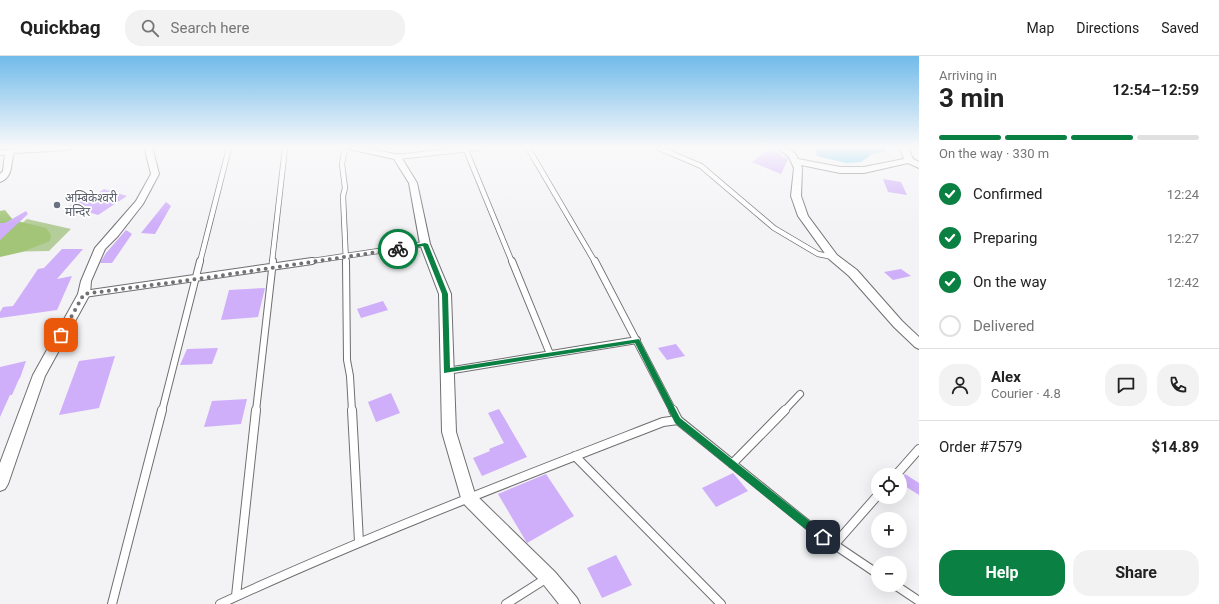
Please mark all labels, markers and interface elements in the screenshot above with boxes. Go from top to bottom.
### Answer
search box [125,10,405,46]
text: Quickbag [20,16,101,39]
icon: search [139,17,161,39]
text: Search here [171,19,249,37]
text: Map [1027,20,1054,36]
text: Directions [1076,20,1139,36]
text: Saved [1161,20,1199,36]
text: Arriving in [939,68,997,83]
text: 12:54–12:59 [1112,81,1199,99]
text: 3 min [939,83,1004,113]
text: On the way · 330 m [939,146,1049,161]
icon: check [939,183,961,205]
text: Confirmed [973,185,1043,203]
text: 12:24 [1167,187,1199,202]
place label: अम्बिकेश्‍वरी मन्दिर [65,190,118,219]
marker: अम्बिकेश्‍वरी मन्दिर [52,200,62,210]
icon: check [939,227,961,249]
courier [378,229,418,269]
text: Preparing [973,229,1037,247]
text: 12:27 [1167,231,1199,246]
icon: bike [387,238,409,260]
icon: check [939,271,961,293]
text: On the way [973,273,1047,291]
text: 12:42 [1167,275,1199,290]
text: Delivered [973,317,1035,335]
pin [44,318,78,352]
icon: bag [50,324,72,346]
button: person [939,364,981,406]
button: chat [1105,364,1147,406]
button: phone [1157,364,1199,406]
text: Alex [991,368,1021,386]
text: Courier · 4.8 [991,386,1061,401]
text: Order #7579 [939,438,1022,456]
text: $14.89 [1152,438,1199,456]
map controls [871,468,907,592]
button: locate [871,468,907,504]
button: + [871,512,907,548]
pin [806,520,840,554]
icon: home [812,526,834,548]
button: Help [939,550,1065,596]
button: Share [1073,550,1199,596]
button: − [871,556,907,592]

